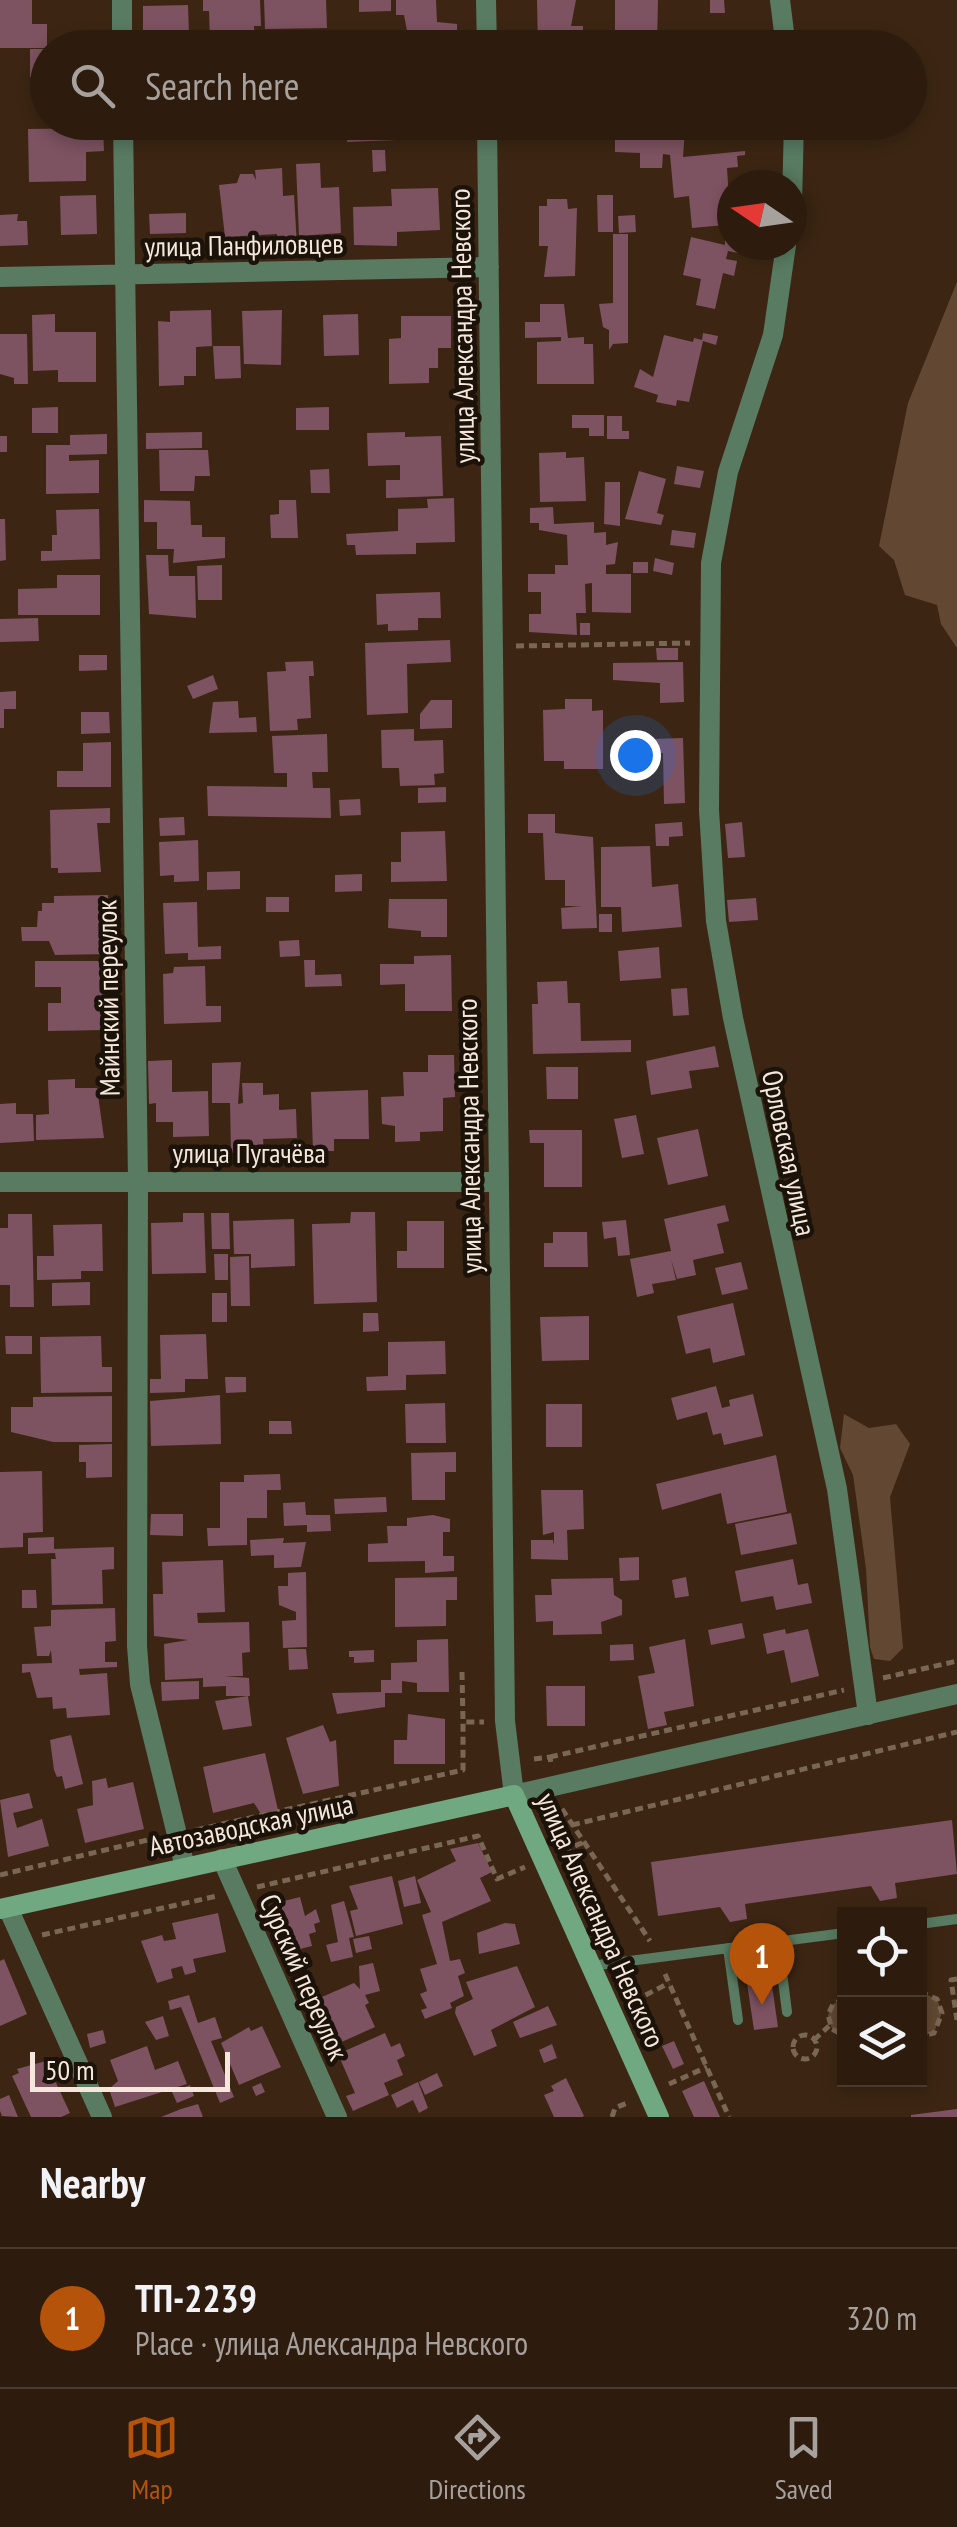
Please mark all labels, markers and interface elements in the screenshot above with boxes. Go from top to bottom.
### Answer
search box [30,30,927,140]
icon: search [65,58,120,113]
text: Search here [145,61,299,110]
north arrow [717,170,807,260]
street label: улица Александра Невского [441,188,482,464]
street label: улица Панфиловцев [144,224,344,265]
your location [610,730,661,781]
street label: Майнский переулок [87,899,128,1096]
street label: улица Александра Невского [448,998,489,1274]
street label: Орловская улица [754,1067,825,1239]
street label: улица Пугачёва [172,1134,326,1171]
street label: Автозаводская улица [145,1785,356,1864]
street label: улица Александра Невского [529,1787,674,2053]
street label: Сурский переулок [251,1888,358,2066]
map controls [837,1907,927,2087]
button: locate [837,1907,927,1997]
pin: 1 [730,1922,794,2005]
button: layers [837,1997,927,2087]
scale bar [30,2047,230,2092]
text: 50 m [45,2051,94,2088]
text: Nearby [40,2155,145,2210]
text: ТП-2239 [135,2273,257,2322]
text: 1 [65,2297,80,2339]
text: 320 m [846,2297,917,2339]
text: Place · улица Александра Невского [135,2322,528,2364]
tab: Map [124,2410,179,2507]
tab: Directions [428,2410,526,2507]
tab: Saved [775,2410,833,2507]

